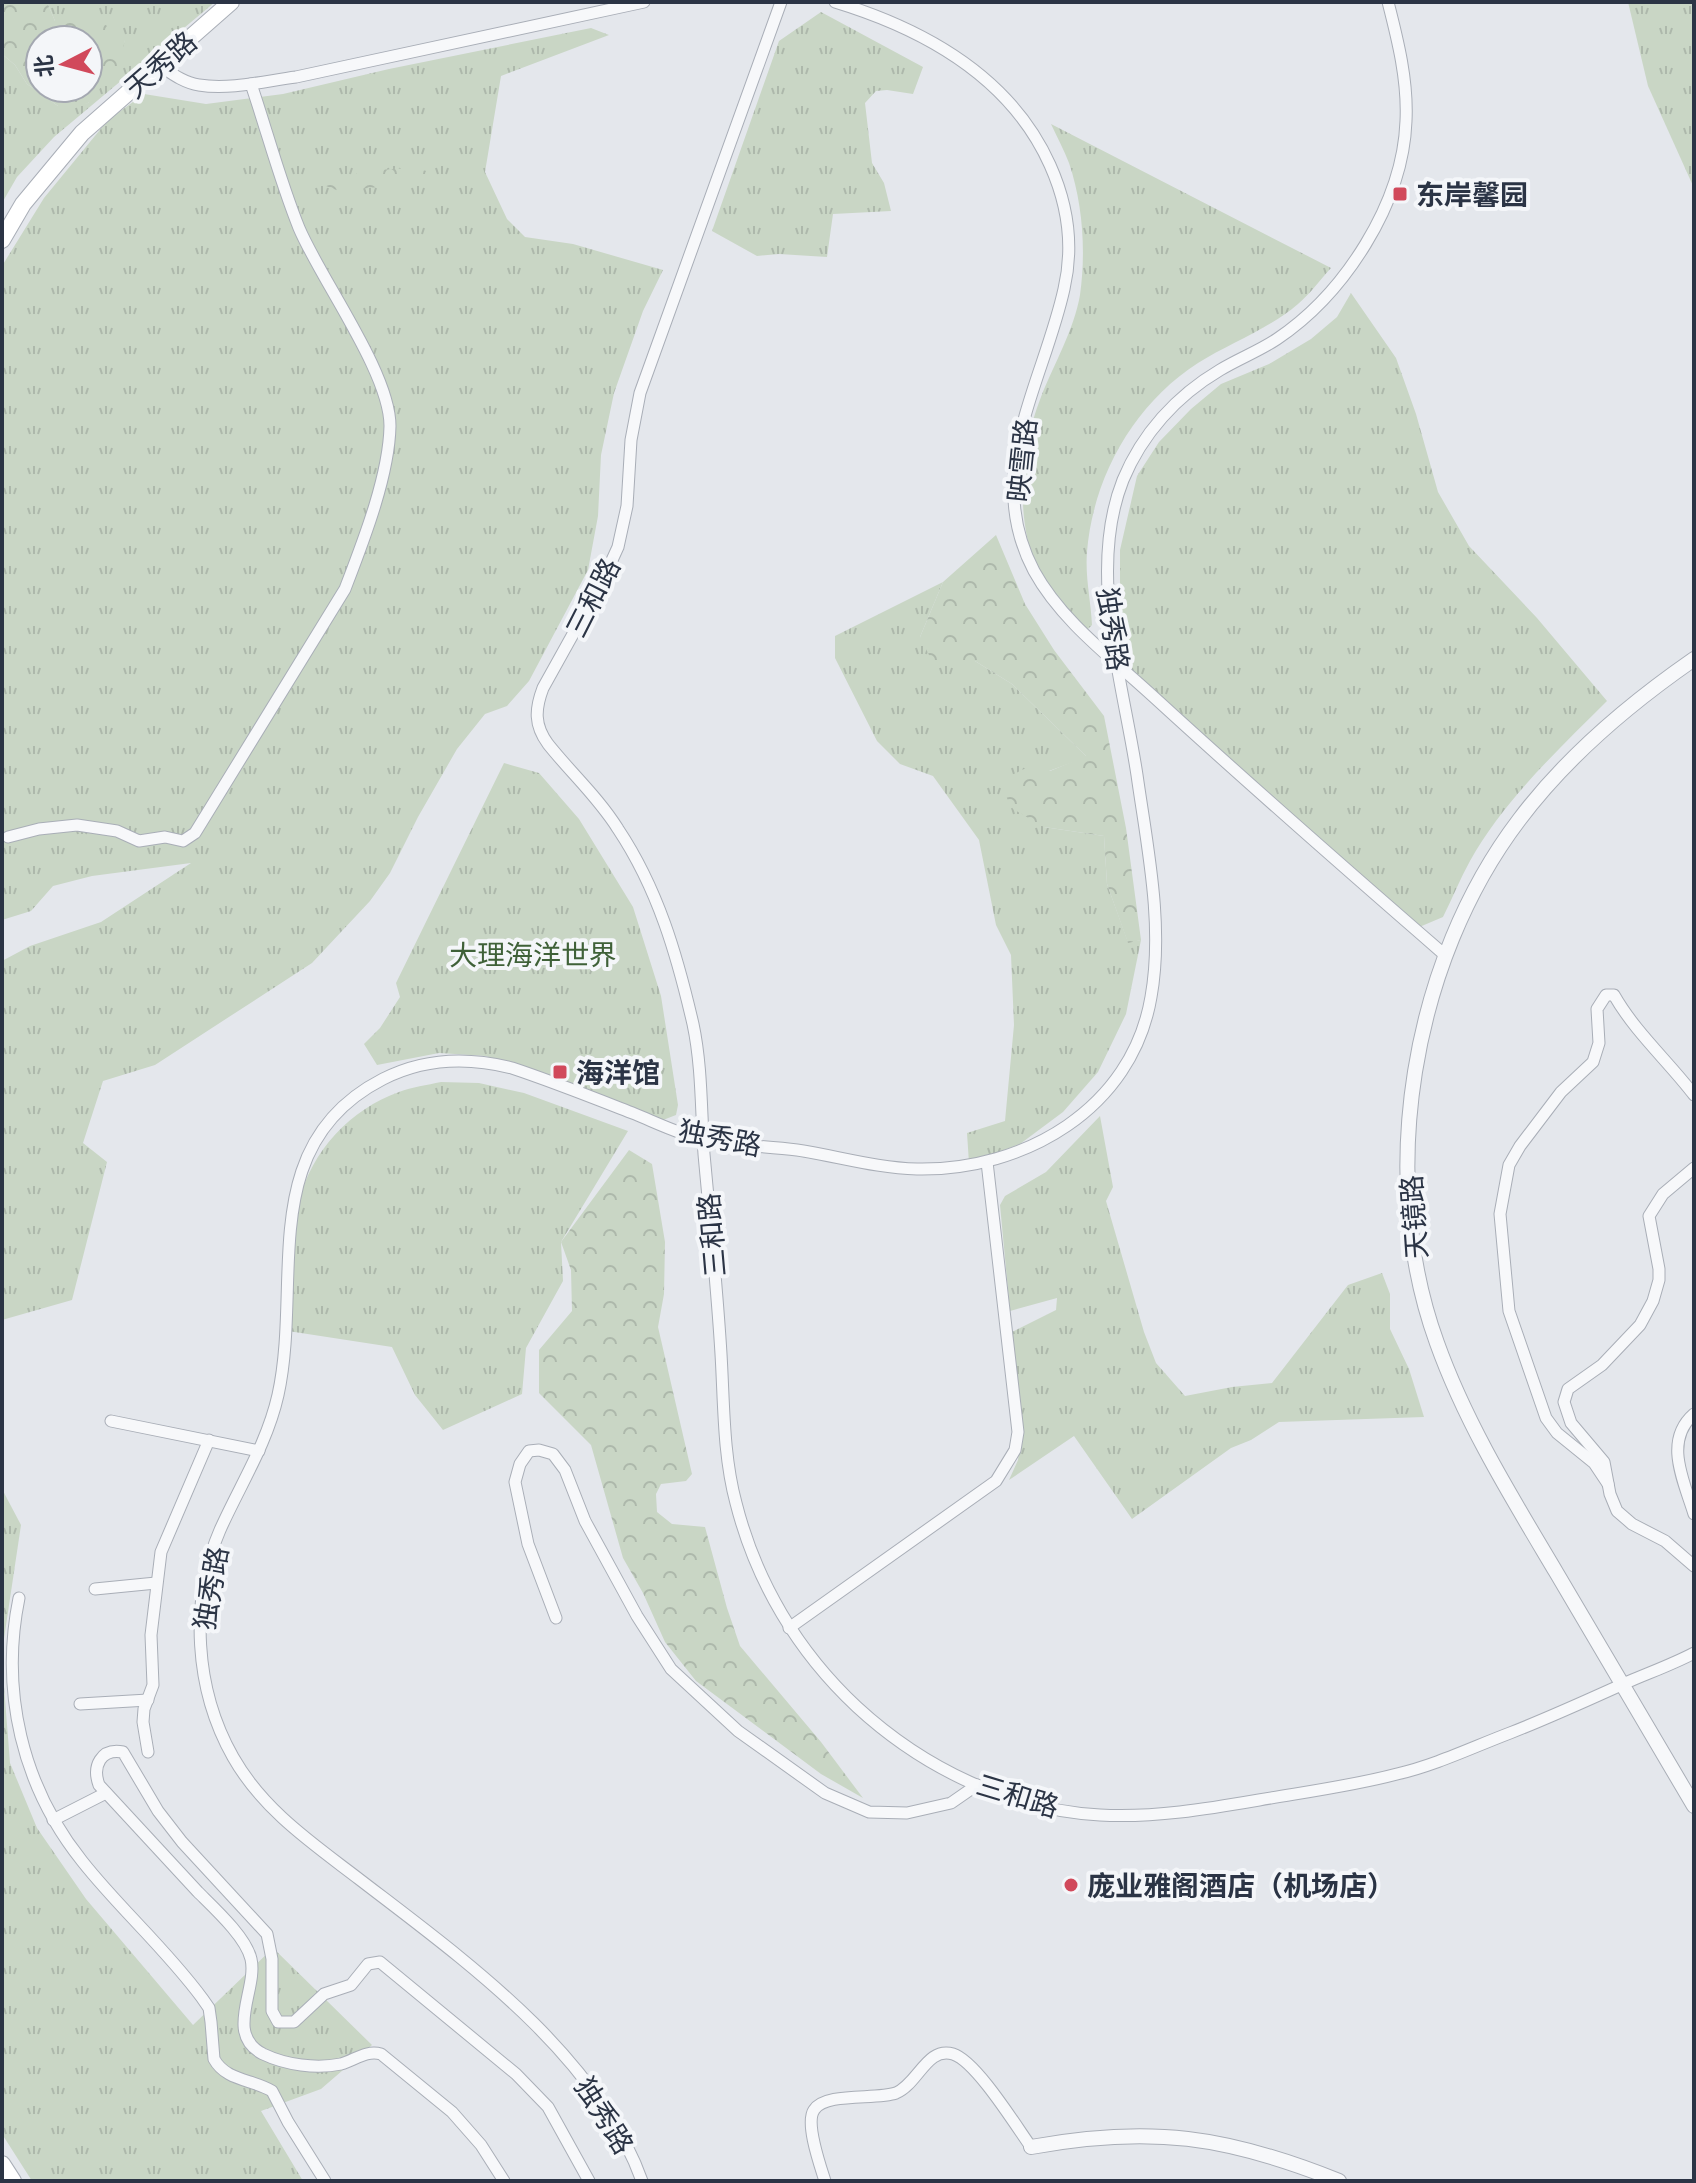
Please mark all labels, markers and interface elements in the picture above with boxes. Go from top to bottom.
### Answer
north arrow [24,24,104,104]
street label: 天秀路 [117,24,203,104]
text: 北 [29,54,58,79]
place label: 东岸馨园 [1416,177,1528,211]
marker: 东岸馨园 [1391,185,1409,203]
street label: 映雪路 [1000,416,1042,504]
street label: 三和路 [558,552,626,642]
street label: 独秀路 [1091,585,1137,673]
park label: 大理海洋世界 [449,937,617,971]
place label: 海洋馆 [576,1055,660,1089]
marker: 海洋馆 [551,1063,569,1081]
street label: 独秀路 [676,1112,764,1162]
street label: 天镜路 [1393,1174,1433,1260]
street label: 三和路 [690,1192,732,1278]
street label: 独秀路 [186,1544,234,1632]
street label: 三和路 [973,1766,1063,1824]
place label: 庞业雅阁酒店（机场店） [1087,1868,1395,1902]
marker: 庞业雅阁酒店（机场店） [1062,1876,1080,1894]
street label: 独秀路 [568,2070,642,2160]

